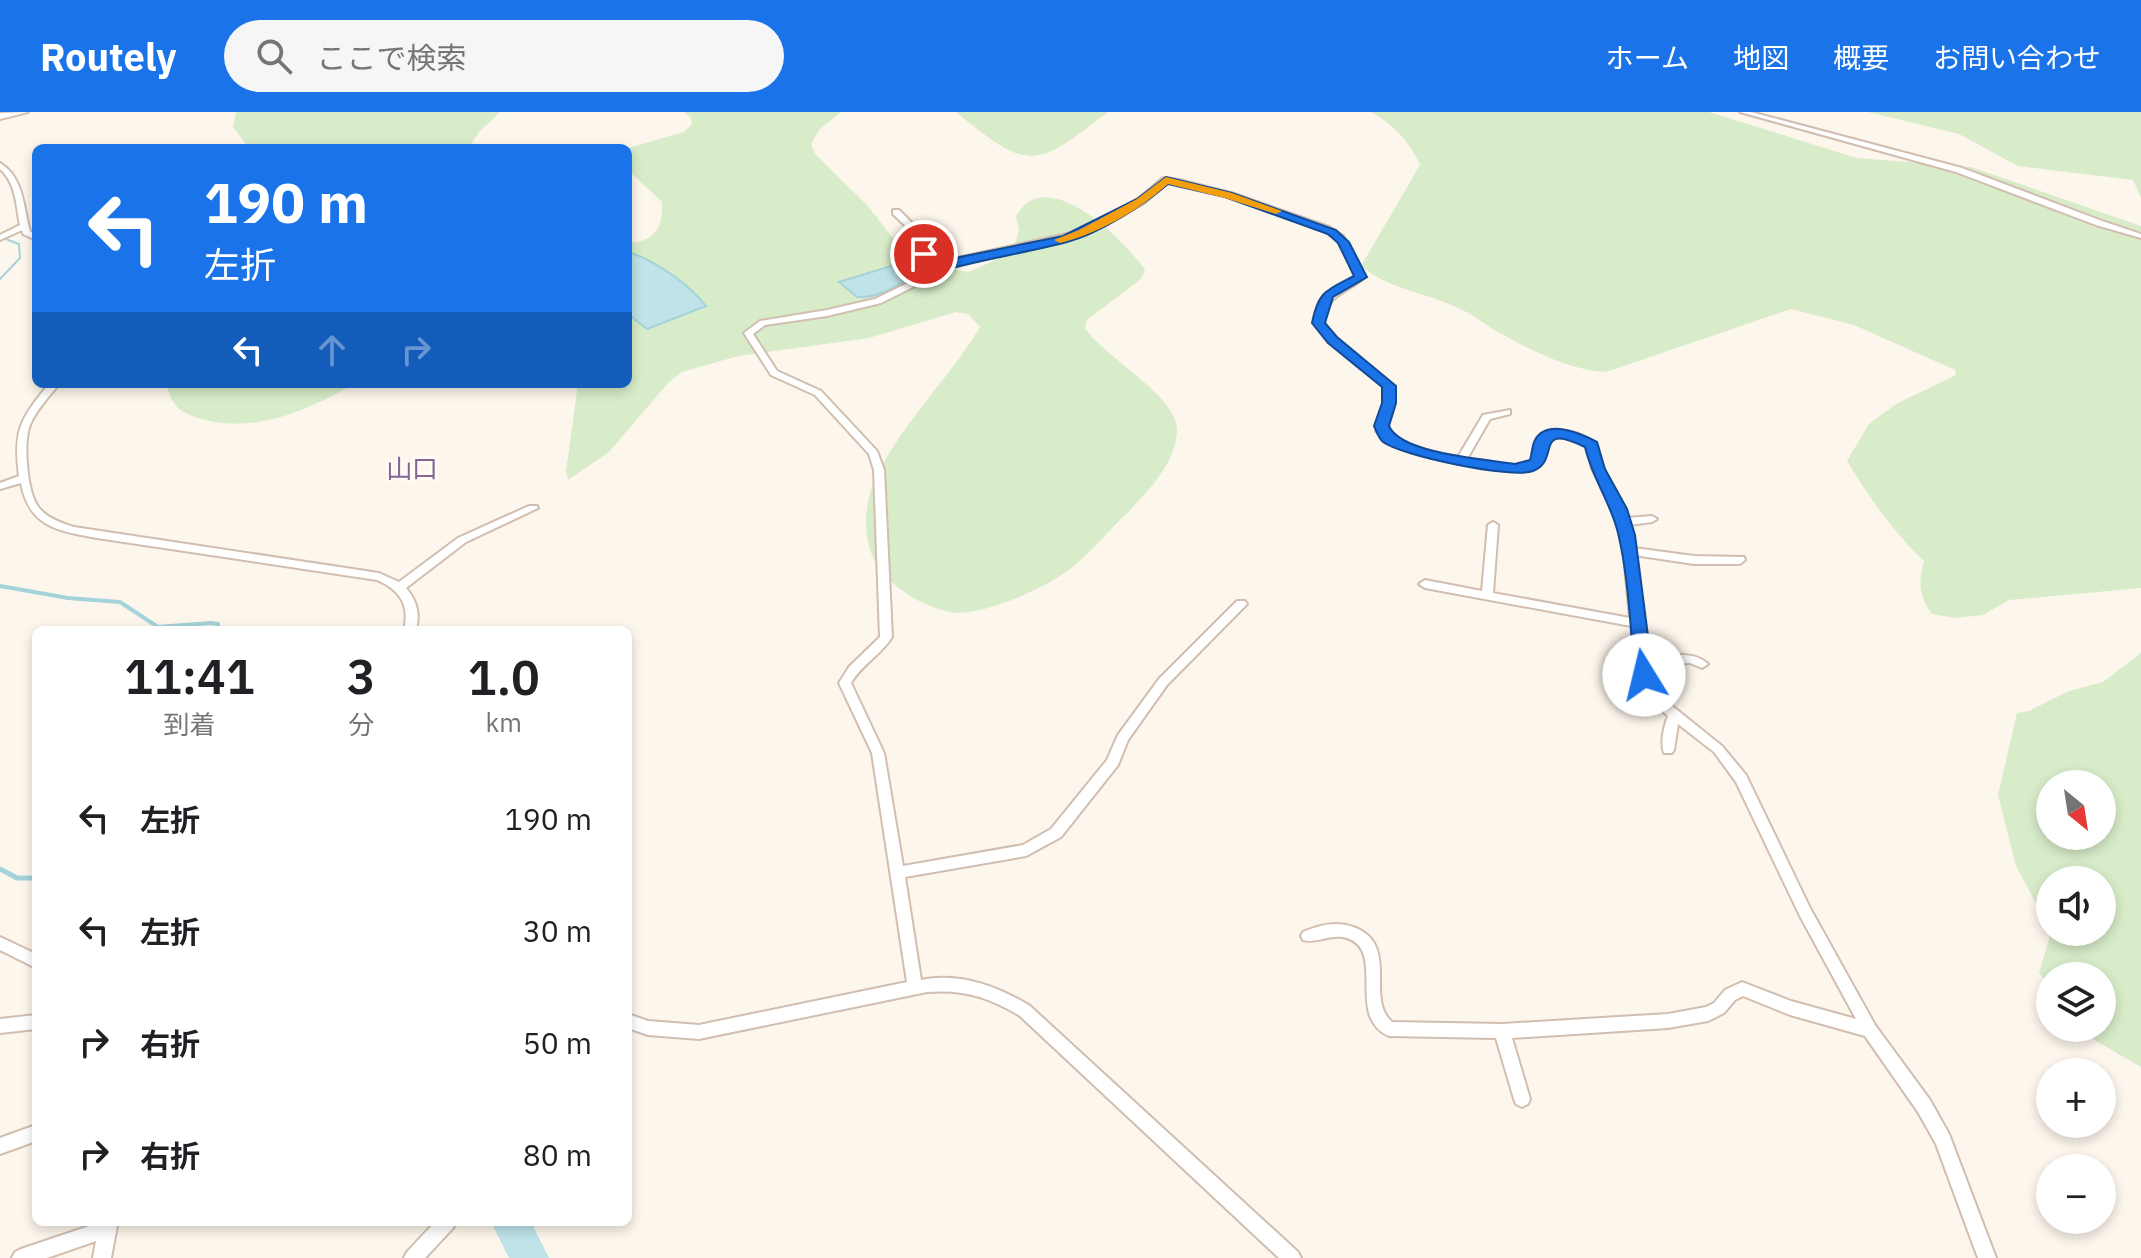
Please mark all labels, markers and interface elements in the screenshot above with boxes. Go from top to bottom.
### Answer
search box [224,20,784,92]
text: Routely [40,32,176,81]
icon: search [252,34,296,78]
text: ここで検索 [316,38,466,77]
text: ホーム [1606,39,1689,76]
text: 地図 [1733,39,1789,76]
text: 概要 [1833,39,1889,76]
text: お問い合わせ [1933,39,2101,76]
text: 190 m [204,166,368,238]
icon: left [72,176,176,280]
pin [890,220,958,288]
icon: arrive [902,232,946,276]
text: 左折 [204,241,276,288]
icon: left [226,328,270,372]
icon: ahead [310,328,354,372]
icon: right [394,328,438,372]
district label: 山口 [386,451,438,485]
position arrow [1602,633,1686,717]
text: 11:41 [124,645,255,707]
text: 3 [347,645,376,707]
text: 1.0 [468,646,540,708]
text: km [486,705,522,739]
text: 到着 [163,707,215,741]
text: 分 [348,707,374,741]
north arrow [2036,770,2116,850]
map controls [2036,770,2116,1234]
icon: left [72,796,116,840]
text: 190 m [505,799,592,838]
text: 左折 [140,800,200,839]
button: sound [2036,866,2116,946]
icon: left [72,908,116,952]
text: 30 m [523,911,592,950]
text: 左折 [140,912,200,951]
button: layers [2036,962,2116,1042]
icon: right [72,1020,116,1064]
text: 50 m [523,1023,592,1062]
text: 右折 [140,1024,200,1063]
button: + [2036,1058,2116,1138]
icon: right [72,1132,116,1176]
text: 80 m [523,1135,592,1174]
text: 右折 [140,1136,200,1175]
button: − [2036,1154,2116,1234]

